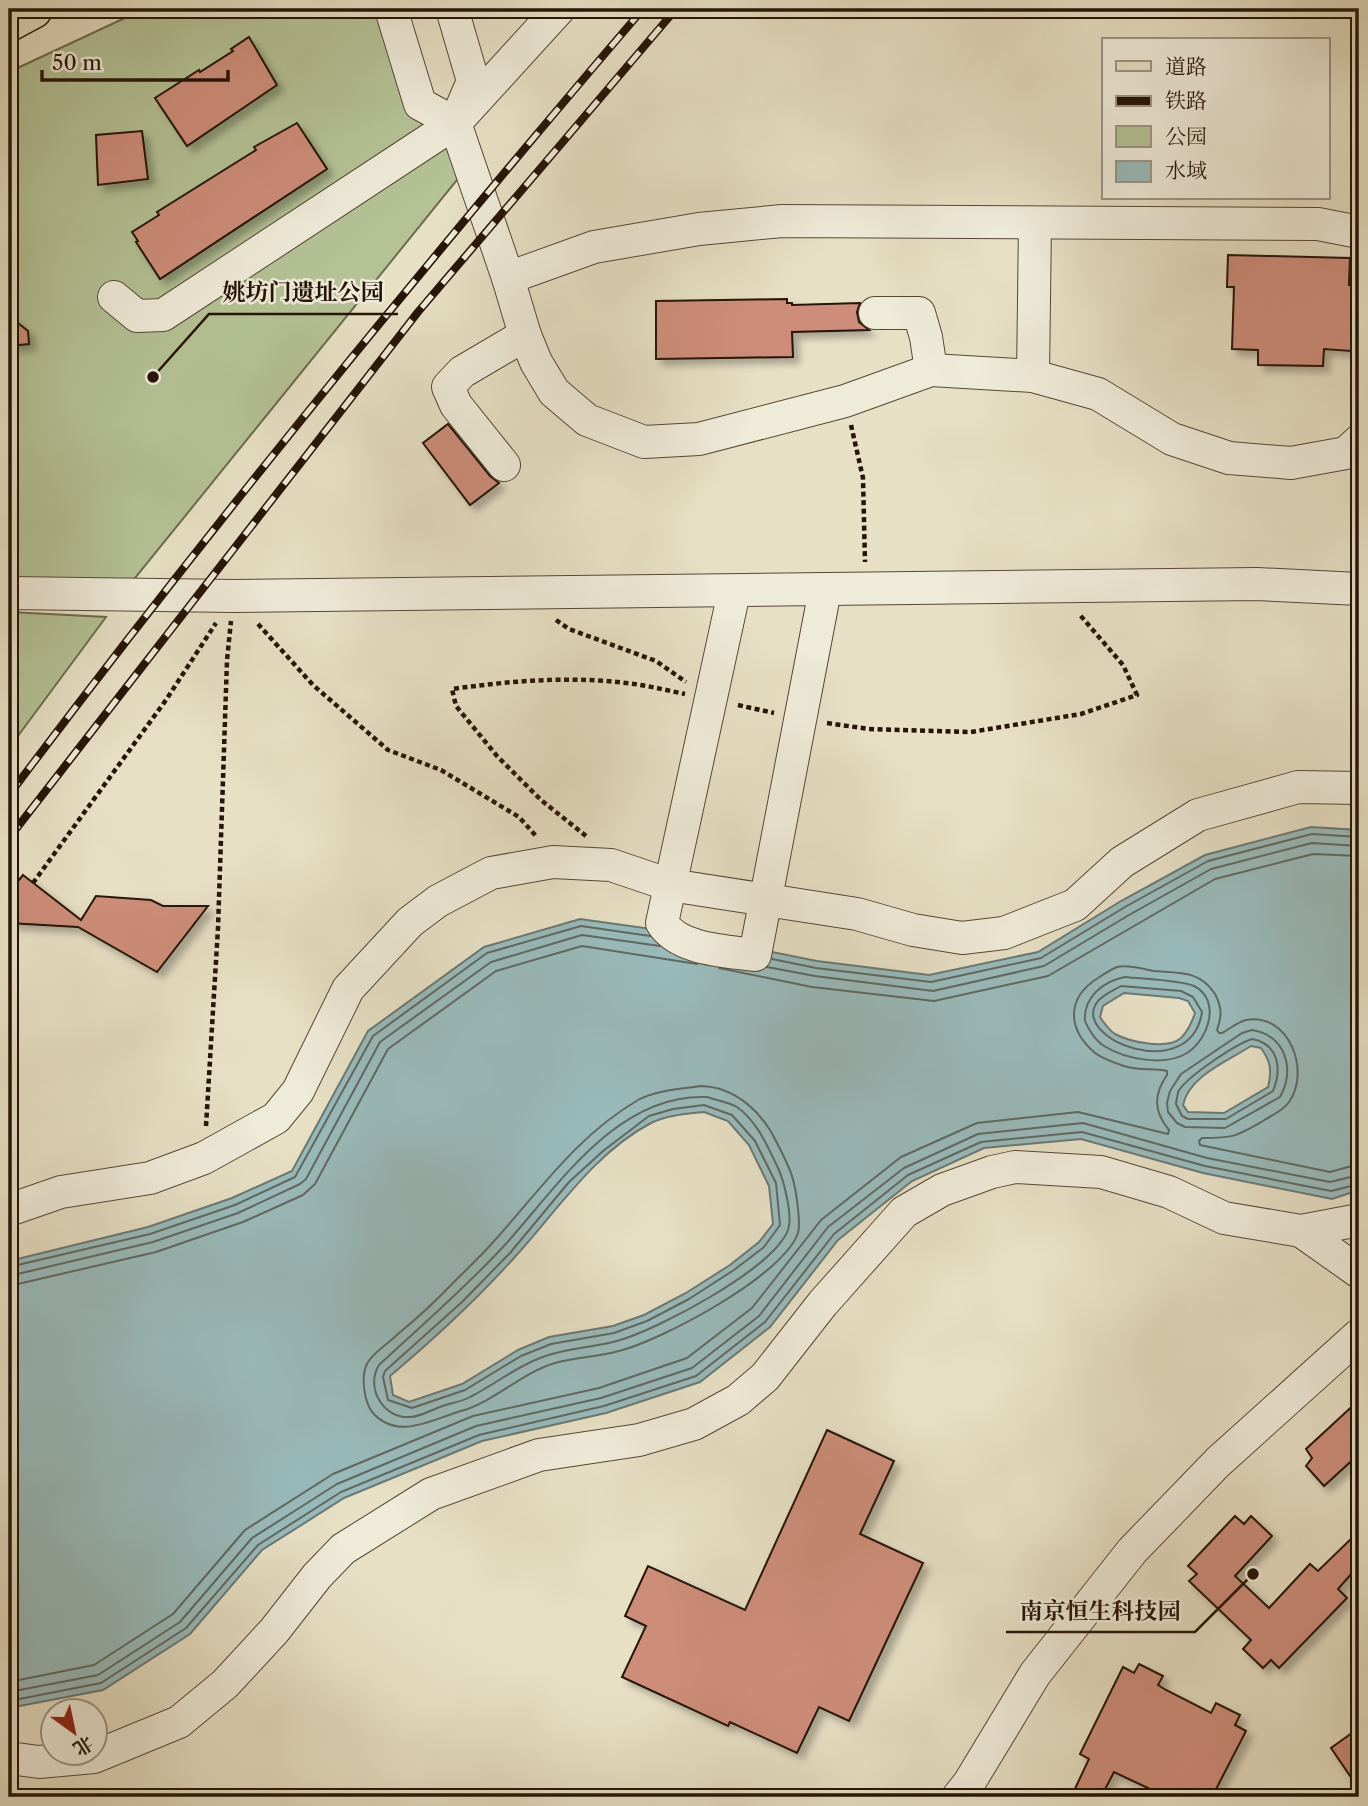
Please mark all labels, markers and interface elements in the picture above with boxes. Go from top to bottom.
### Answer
scale bar [42,38,228,82]
legend [1102,38,1330,200]
text: 50 m [52,50,102,75]
text: 道路 [1165,54,1207,79]
text: 铁路 [1165,88,1207,113]
text: 公园 [1165,124,1207,149]
text: 水域 [1165,158,1207,183]
callout: 姚坊门遗址公园 [209,270,398,314]
text: 姚坊门遗址公园 [223,278,384,306]
callout: 南京恒生科技园 [1006,1588,1195,1632]
text: 南京恒生科技园 [1020,1597,1181,1625]
north arrow [38,1698,108,1768]
text: 北 [69,1731,97,1761]

